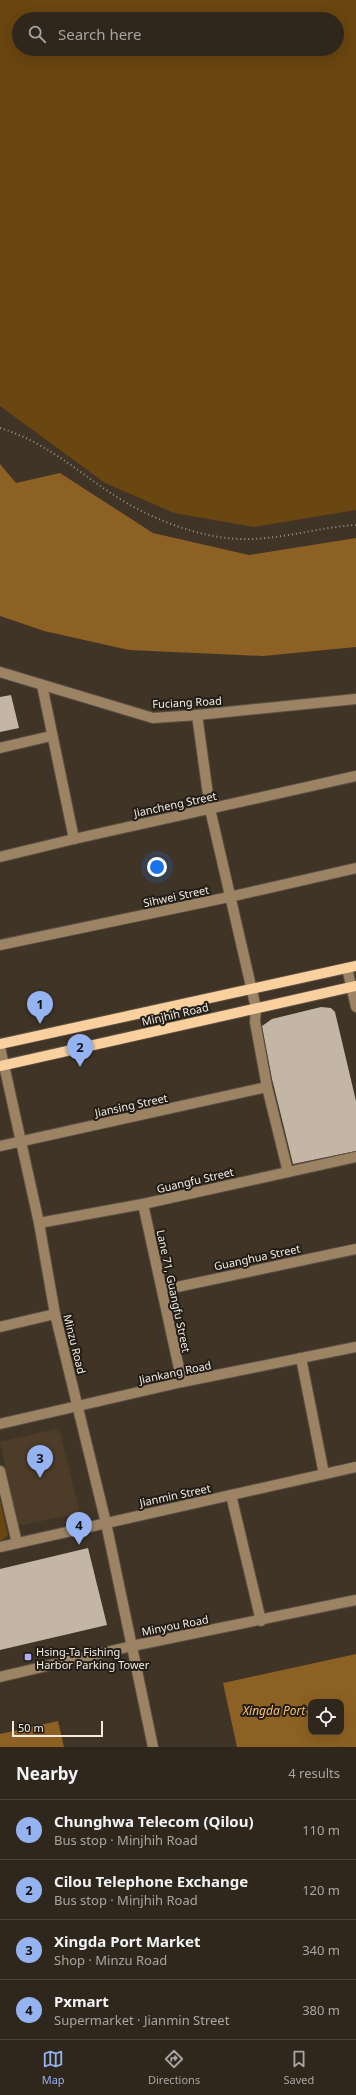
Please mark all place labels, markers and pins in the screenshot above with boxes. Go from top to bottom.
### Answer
pin: 1 [27,991,53,1024]
pin: 2 [67,1034,93,1067]
pin: 3 [27,1445,53,1478]
pin: 4 [66,1512,92,1545]
place label: Hsing-Ta Fishing Harbor Parking Tower [36,1644,150,1672]
marker: Hsing-Ta Fishing Harbor Parking Tower [23,1652,33,1662]

